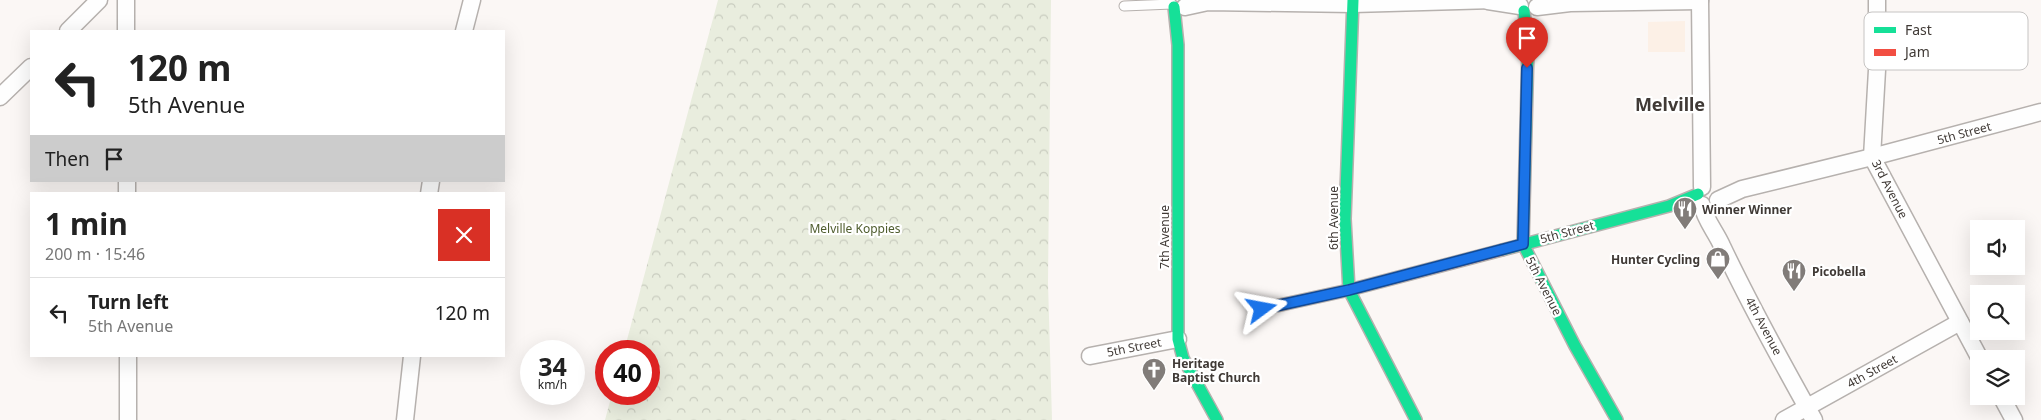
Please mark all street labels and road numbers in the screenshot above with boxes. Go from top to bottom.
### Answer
street label: 5th Street [1935,117,1994,148]
street label: 3rd Avenue [1868,157,1912,222]
street label: 6th Avenue [1325,186,1342,250]
street label: 7th Avenue [1156,205,1173,269]
street label: 5th Street [1538,216,1597,247]
street label: 5th Avenue [1522,254,1566,319]
street label: 4th Avenue [1742,294,1787,358]
street label: 5th Street [1105,333,1163,361]
street label: 4th Street [1844,350,1901,392]

